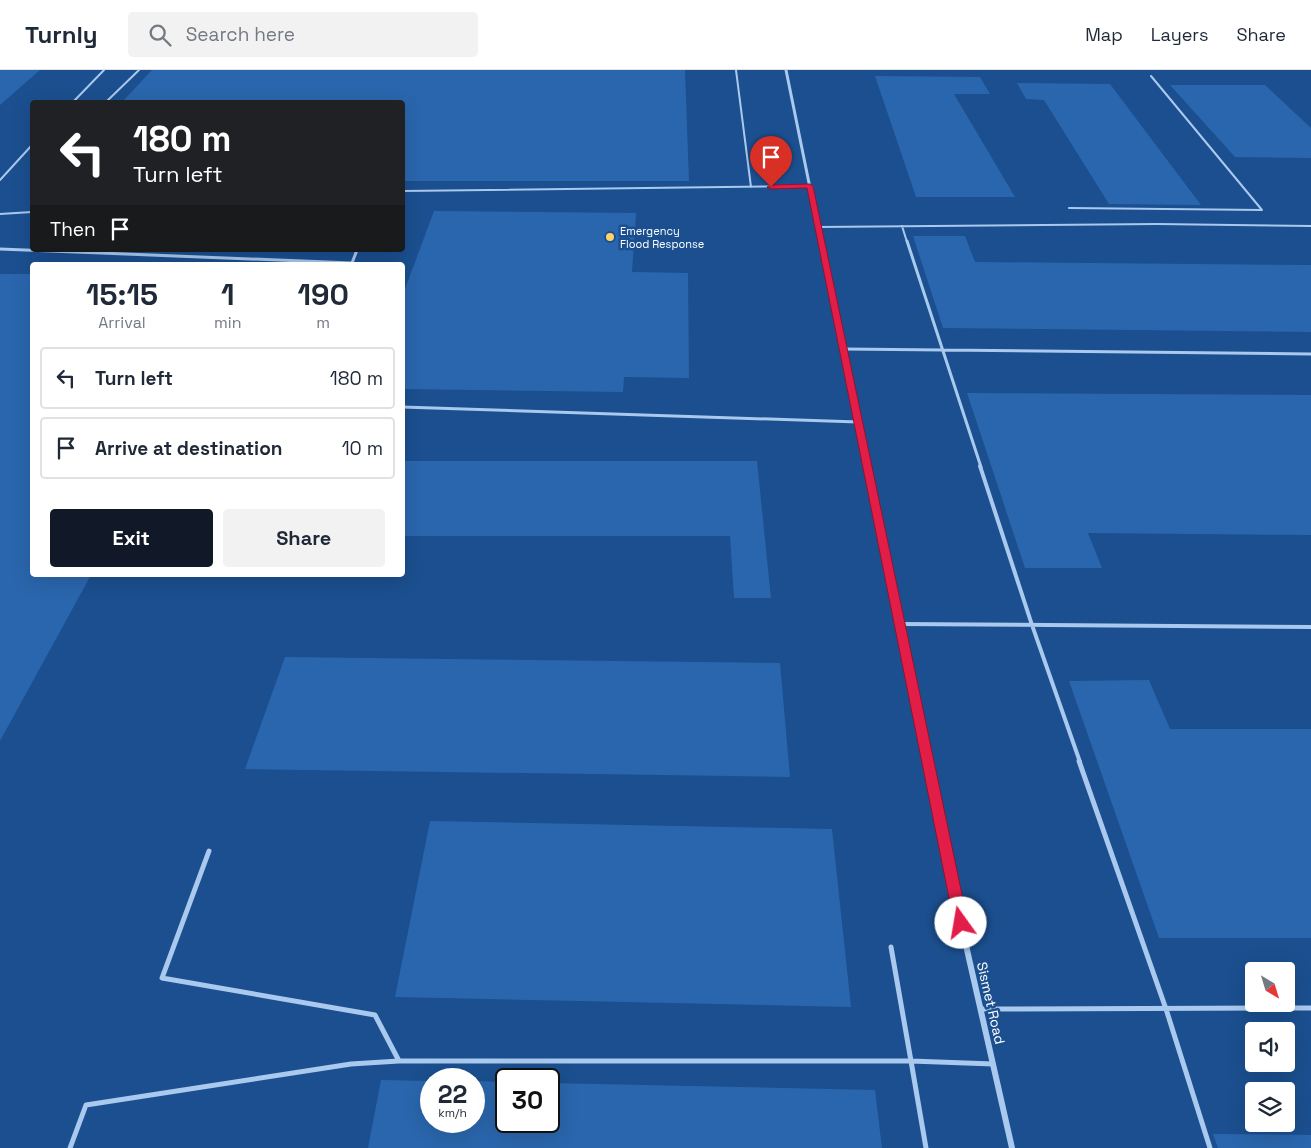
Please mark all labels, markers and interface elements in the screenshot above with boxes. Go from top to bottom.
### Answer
search box [128,12,478,57]
text: Turnly [25,19,98,50]
icon: search [146,21,174,49]
text: Search here [186,22,295,47]
text: Map [1085,23,1123,46]
text: Layers [1151,23,1208,46]
text: Share [1236,23,1286,46]
text: 180 m [133,117,231,161]
icon: left [50,120,115,185]
pin [750,136,792,187]
icon: arrive [757,143,785,171]
text: Turn left [133,160,223,188]
icon: arrive [106,215,134,243]
text: Then [50,217,96,242]
place label: Emergency Flood Response [620,224,704,251]
marker: Emergency Flood Response [604,231,616,243]
text: 15:15 [86,275,158,314]
text: 1 [221,275,235,314]
text: 190 [297,275,349,314]
text: Arrival [98,312,146,333]
text: min [214,312,242,333]
text: m [316,312,330,333]
icon: left [52,364,80,392]
text: Turn left [95,366,173,391]
text: 180 m [330,366,383,391]
icon: arrive [52,434,80,462]
text: Arrive at destination [95,436,283,461]
text: 10 m [342,436,383,461]
button: Exit [50,509,213,567]
button: Share [223,509,385,567]
position arrow [934,896,986,948]
street label: Sismet Road [973,960,1009,1046]
north arrow [1245,962,1295,1012]
map controls [1245,962,1295,1132]
button: sound [1245,1022,1295,1072]
speed limit sign: 30 [495,1068,560,1133]
text: 22 [438,1078,467,1110]
button: layers [1245,1082,1295,1132]
text: km/h [438,1105,467,1121]

